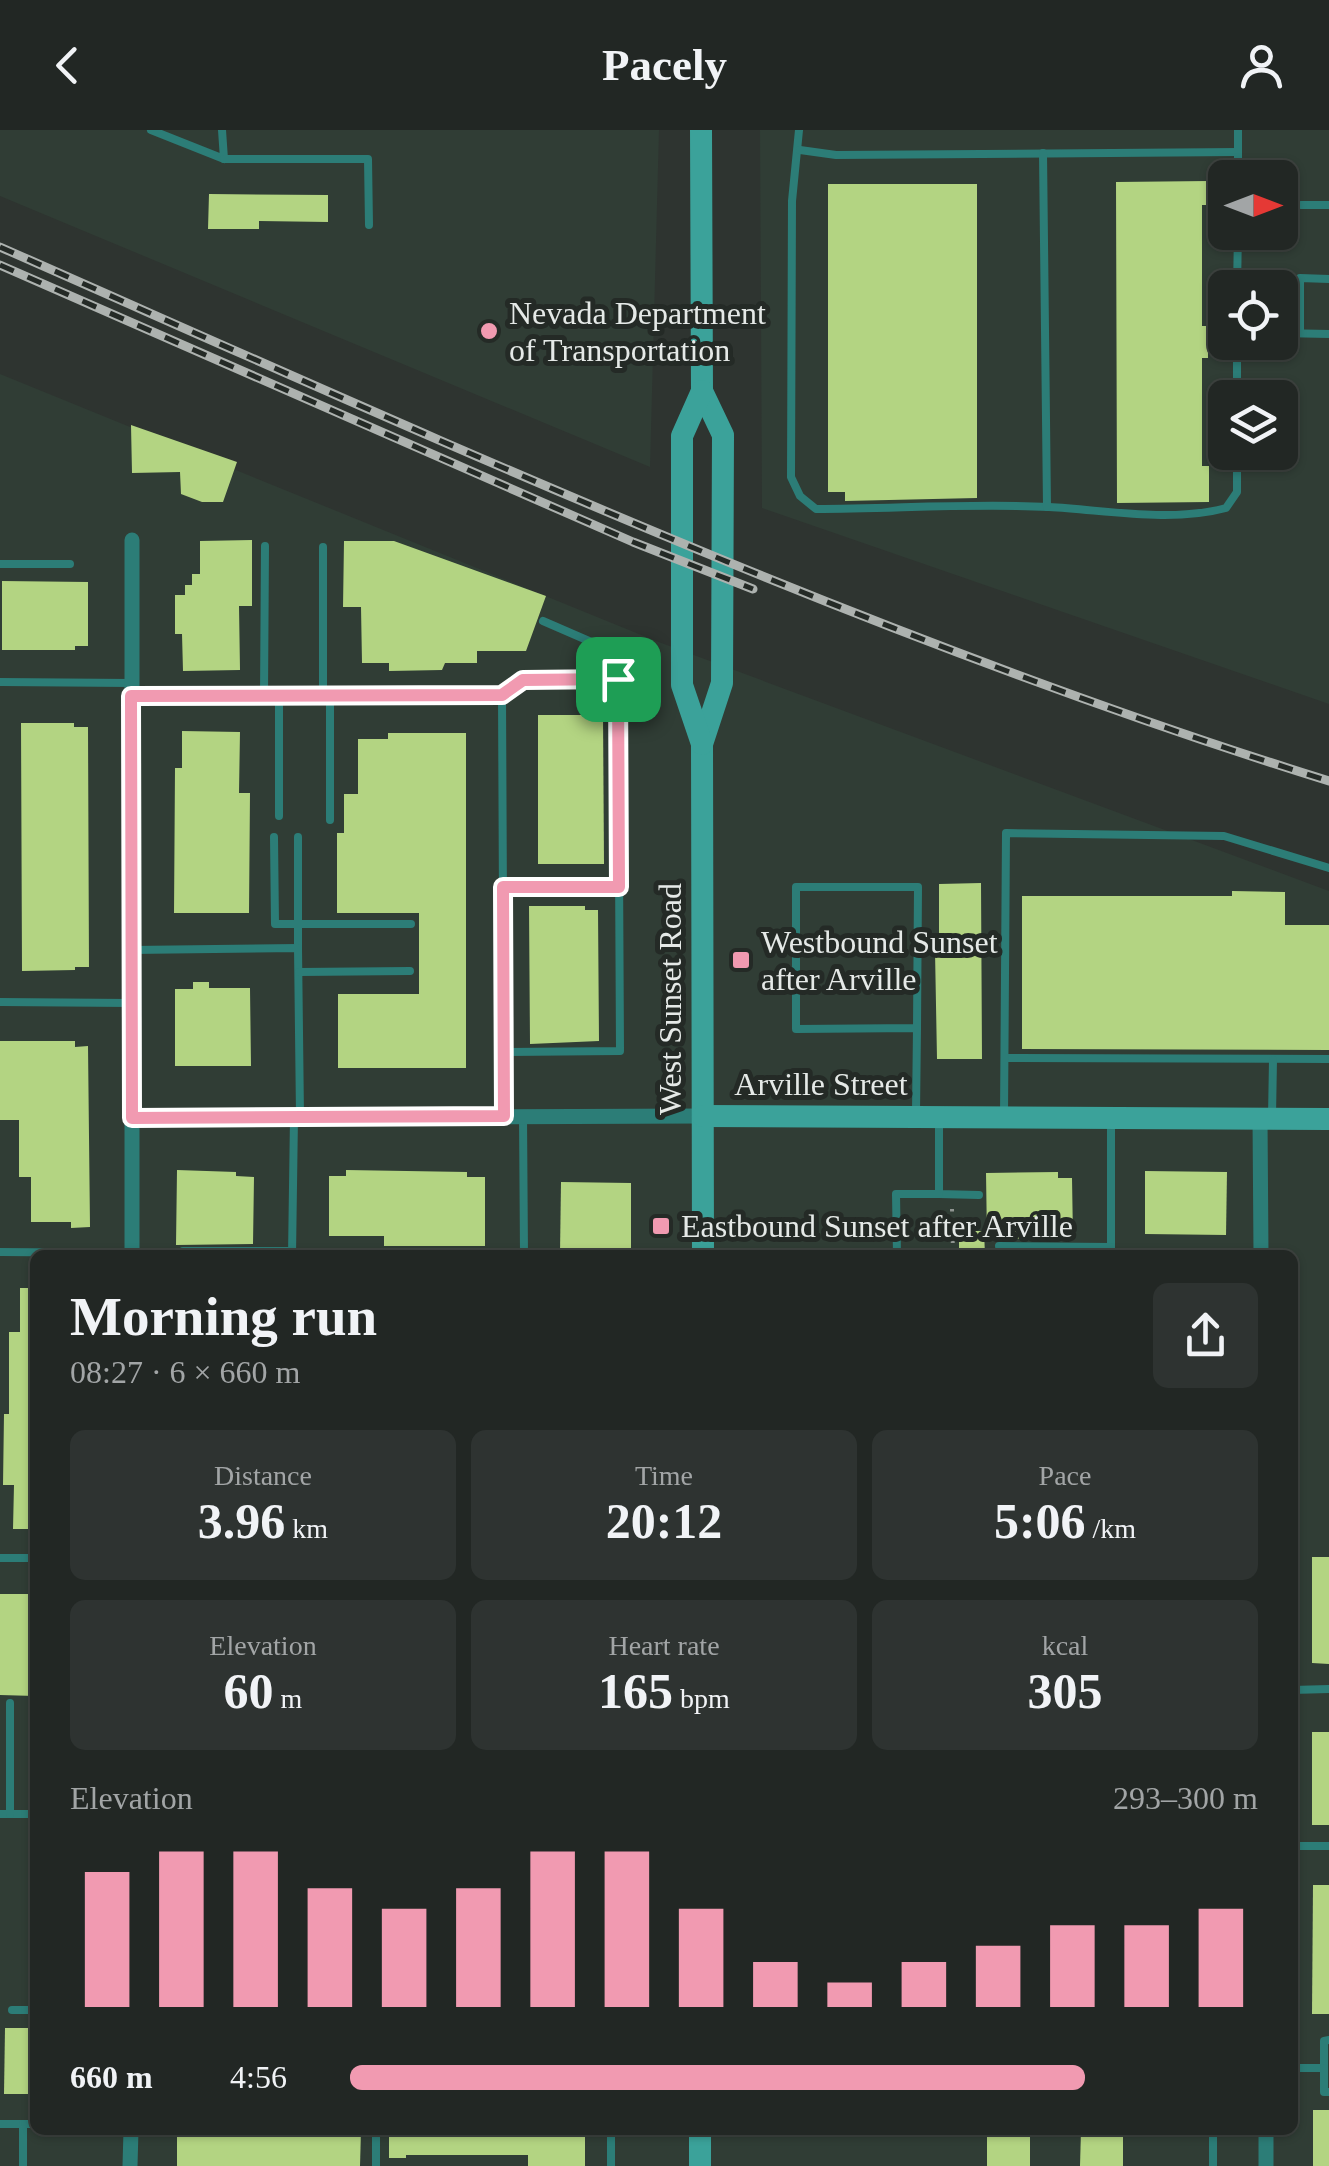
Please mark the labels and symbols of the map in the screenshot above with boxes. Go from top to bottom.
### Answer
north arrow [1208,160,1298,250]
place label: Nevada Department of Transportation [509,295,766,368]
marker: Nevada Department of Transportation [478,320,500,342]
pin [576,637,661,722]
street label: West Sunset Road [652,883,688,1115]
place label: Westbound Sunset after Arville [761,924,998,997]
marker: Westbound Sunset after Arville [730,949,752,971]
street label: Arville Street [734,1066,908,1102]
place label: Eastbound Sunset after Arville [681,1208,1073,1244]
marker: Eastbound Sunset after Arville [650,1215,672,1237]

